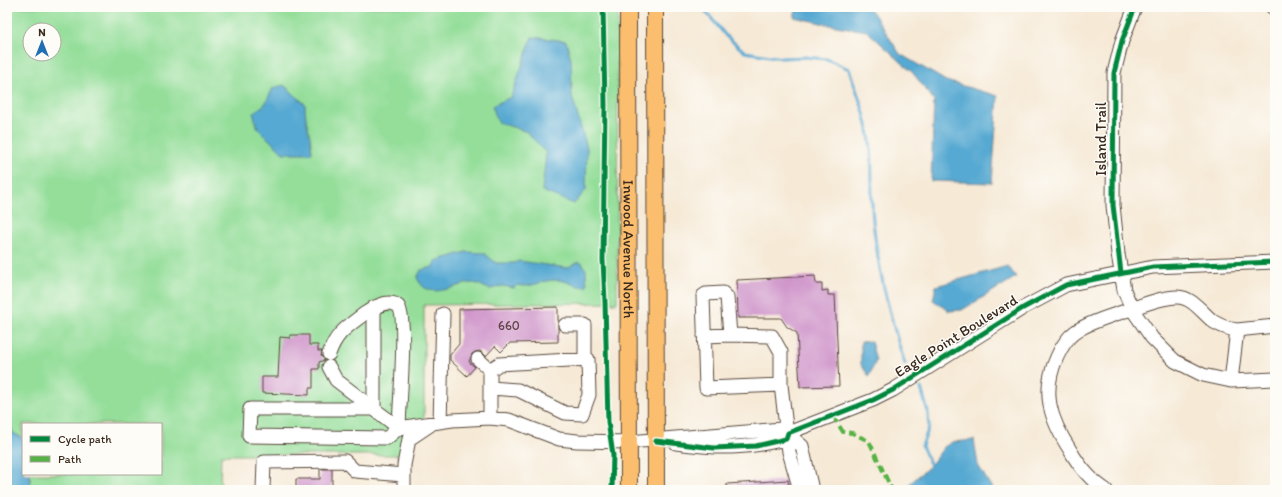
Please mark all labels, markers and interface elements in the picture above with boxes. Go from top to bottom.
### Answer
north arrow [22,22,62,62]
text: N [38,26,46,39]
street label: Island Trail [1092,101,1110,176]
street label: Inwood Avenue North [619,180,638,319]
street label: Eagle Point Boulevard [891,291,1021,381]
house number: 660 [498,318,520,333]
legend [22,423,162,475]
text: Cycle path [58,432,112,446]
text: Path [58,452,81,466]

